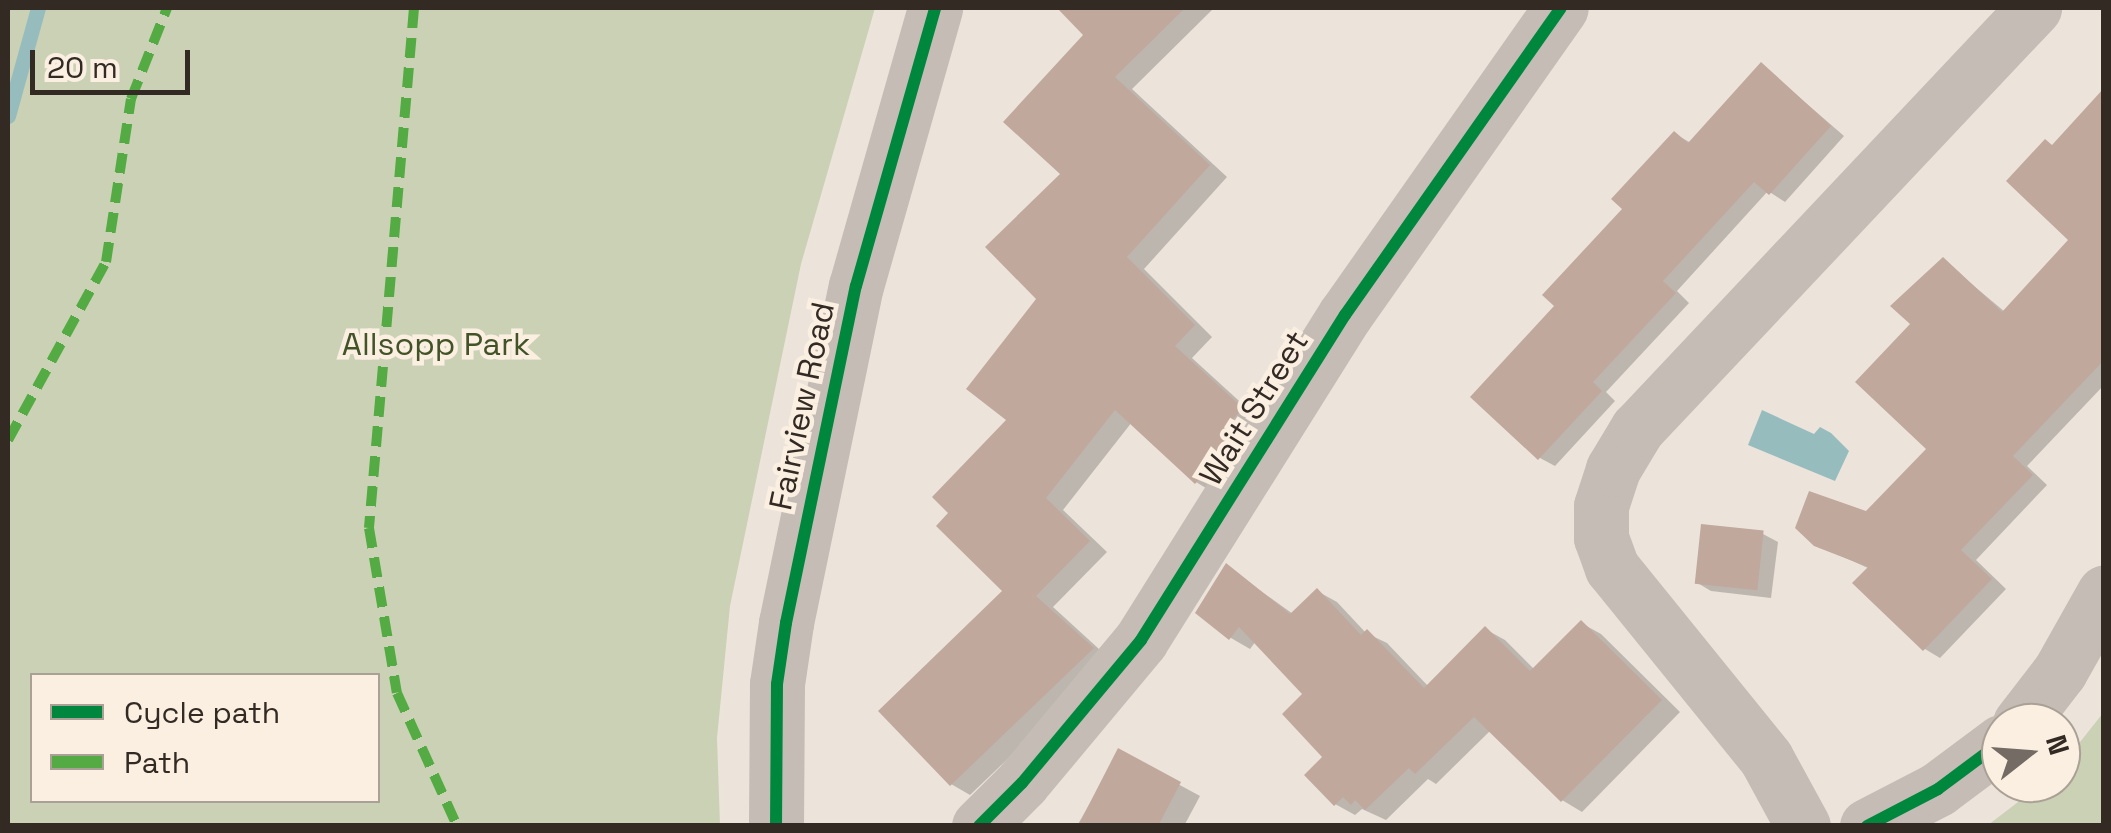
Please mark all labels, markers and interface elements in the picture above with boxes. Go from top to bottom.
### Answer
scale bar [35,30,195,92]
text: 20 m [47,48,118,87]
street label: Fairview Road [761,299,843,513]
street label: Wait Street [1191,324,1317,492]
park label: Allsopp Park [342,325,530,363]
legend [30,673,380,803]
text: Cycle path [124,693,280,732]
north arrow [1981,703,2081,803]
text: N [2038,731,2078,759]
text: Path [124,743,190,782]

